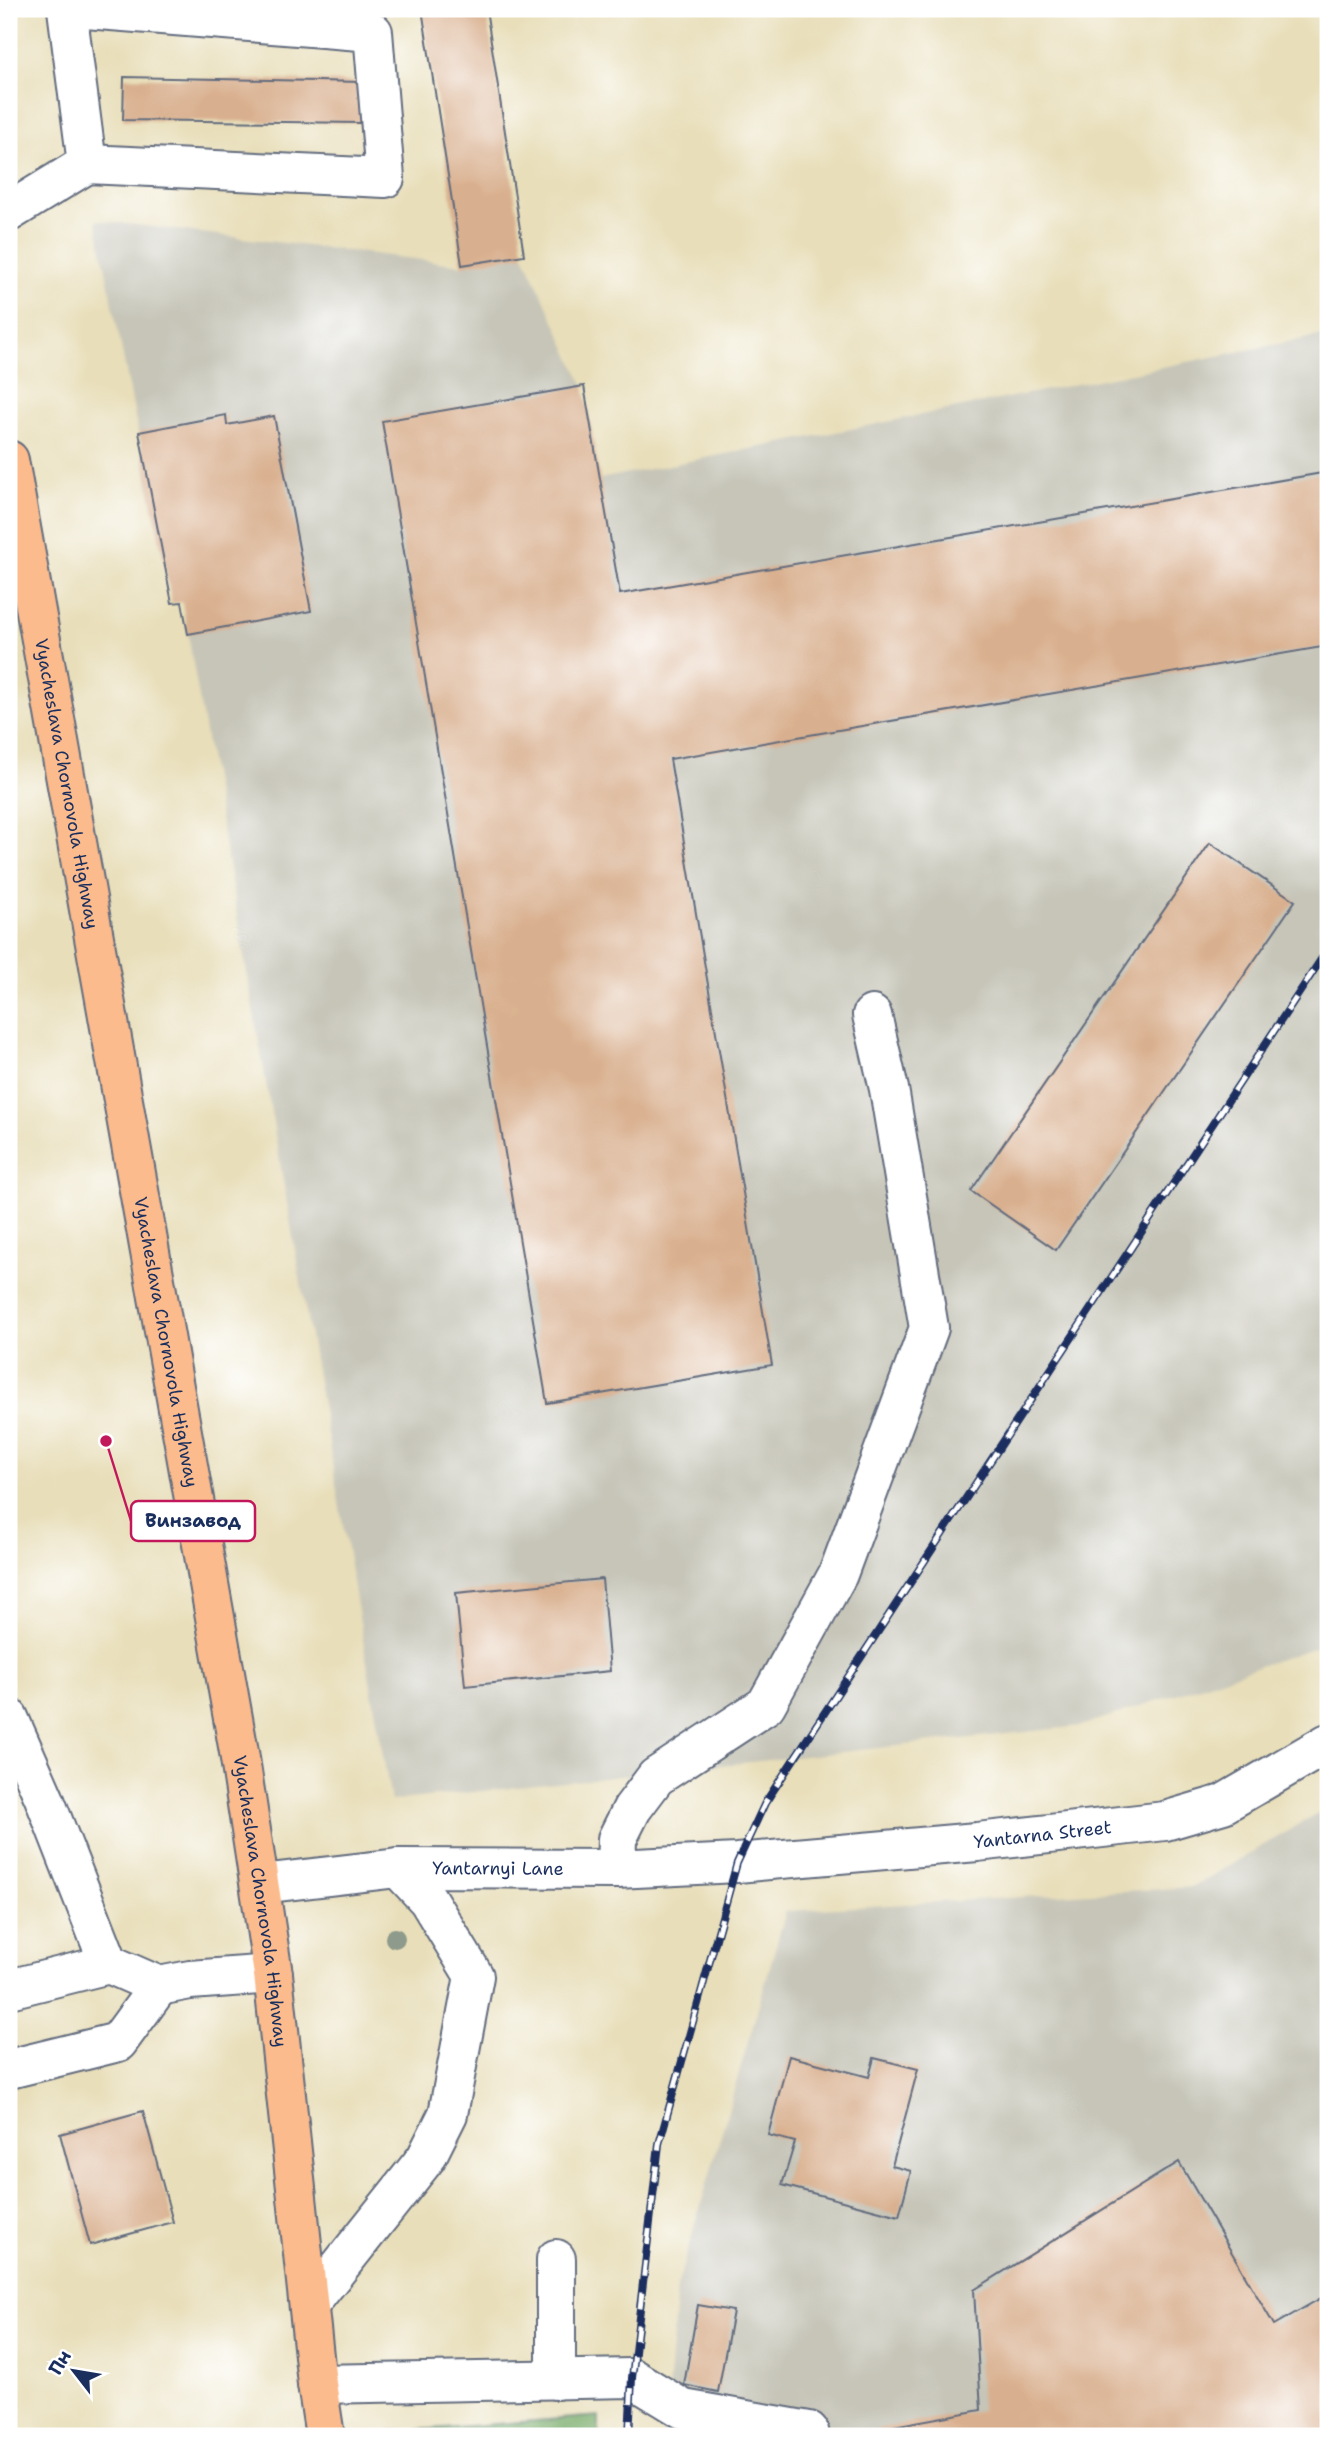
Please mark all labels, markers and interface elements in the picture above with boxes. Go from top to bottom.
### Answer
street label: Vyacheslava Chornovola Highway [29,637,104,931]
street label: Vyacheslava Chornovola Highway [128,1195,204,1489]
callout: Винзавод [131,1501,255,1541]
text: Винзавод [145,1508,242,1533]
street label: Vyacheslava Chornovola Highway [228,1753,293,2048]
street label: Yantarna Street [972,1815,1113,1854]
street label: Yantarnyi Lane [432,1856,564,1881]
north arrow [38,2336,108,2406]
text: Пн [43,2345,77,2380]

